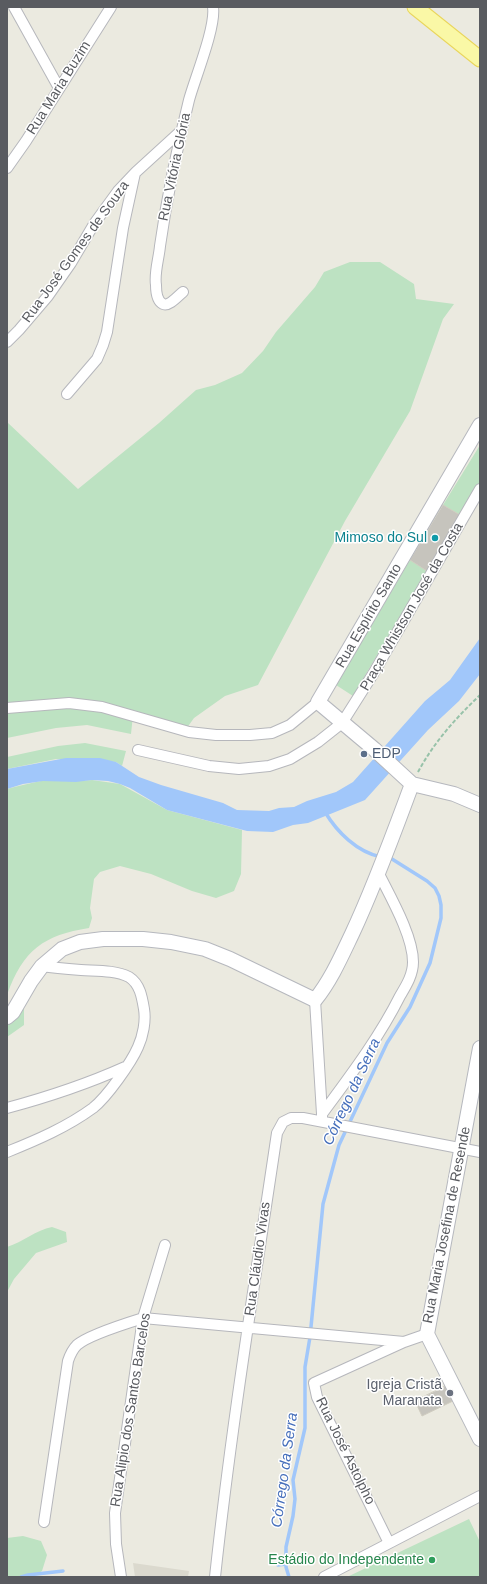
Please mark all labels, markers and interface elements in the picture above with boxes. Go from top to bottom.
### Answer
street label: Rua Maria Buzim [23,38,95,138]
street label: Rua Vitória Glória [155,111,195,223]
street label: Rua José Gomes de Souza [19,178,133,326]
street label: Praça Whistson José da Costa [357,520,467,694]
place label: Mimoso do Sul [334,530,427,546]
marker: Mimoso do Sul [430,533,440,543]
street label: Rua Espírito Santo [332,561,406,671]
place label: EDP [372,746,401,762]
marker: EDP [359,749,369,759]
water label: Córrego da Serra [319,1036,385,1148]
street label: Rua Maria Josefina de Resende [420,1125,474,1325]
street label: Rua Cláudio Vivas [242,1201,274,1317]
street label: Rua Alipio dos Santos Barcelos [107,1312,155,1508]
place label: Igreja Cristã Maranata [367,1377,442,1410]
marker: Igreja Cristã Maranata [445,1388,455,1398]
street label: Rua José Astolpho [312,1395,378,1507]
water label: Córrego da Serra [268,1411,302,1529]
place label: Estádio do Independente [268,1552,424,1568]
marker: Estádio do Independente [427,1555,437,1565]

